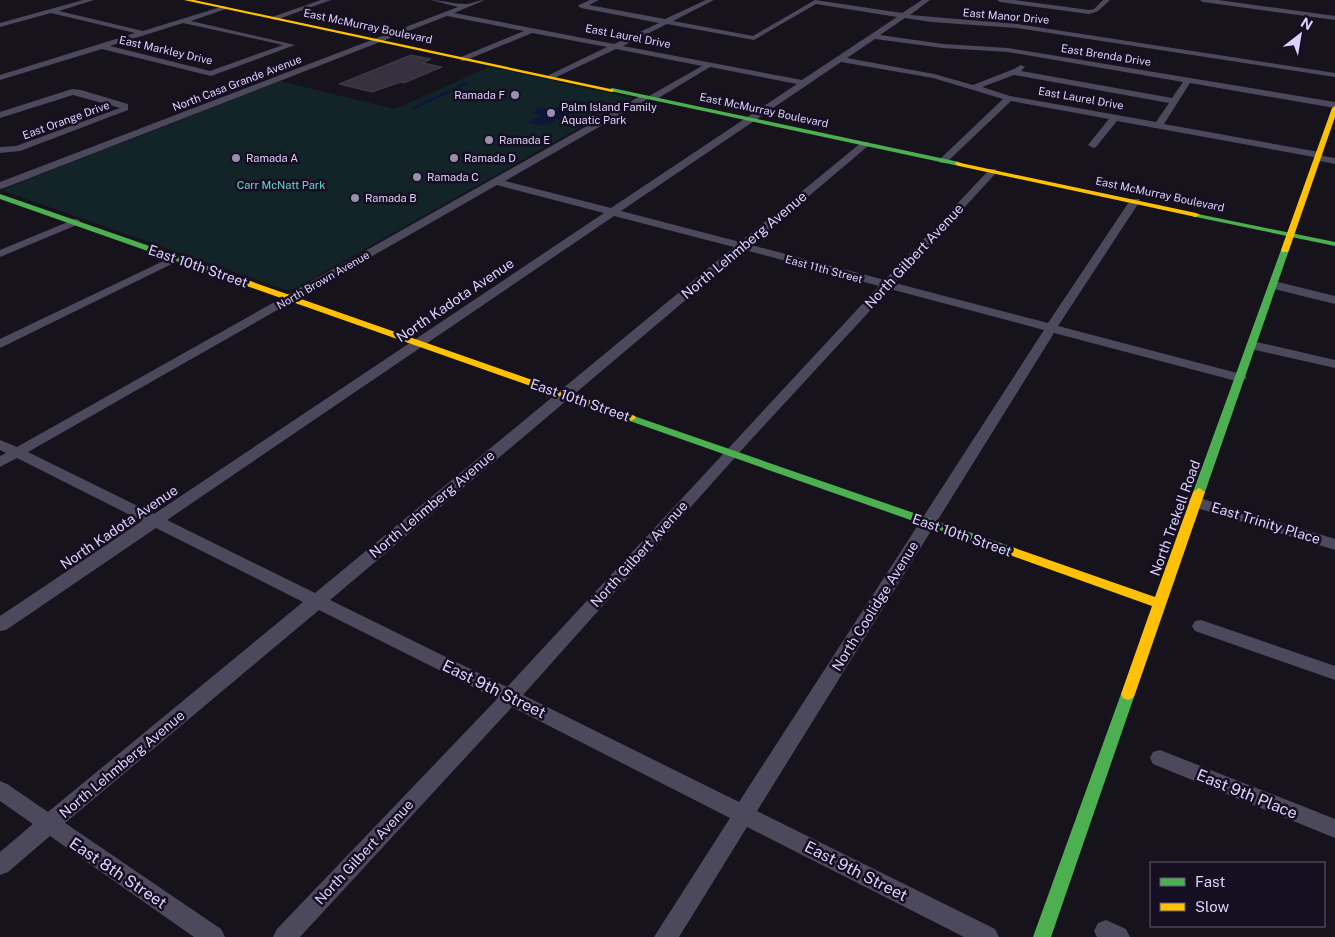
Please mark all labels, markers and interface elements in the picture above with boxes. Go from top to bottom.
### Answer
street label: East McMurray Boulevard [303,6,433,46]
street label: East Manor Drive [962,6,1050,26]
north arrow [1275,10,1325,60]
text: N [1298,14,1316,34]
street label: East Laurel Drive [584,22,672,50]
street label: East Markley Drive [118,33,214,67]
street label: East Brenda Drive [1060,42,1152,68]
street label: North Casa Grande Avenue [171,53,303,113]
street label: East Laurel Drive [1037,85,1125,111]
place label: Ramada F [454,89,505,101]
marker: Ramada F [509,89,521,101]
street label: East McMurray Boulevard [699,90,829,130]
street label: East Orange Drive [21,99,111,141]
place label: Palm Island Family Aquatic Park [561,101,657,126]
marker: Palm Island Family Aquatic Park [545,107,557,119]
marker: Ramada E [483,134,495,146]
place label: Ramada E [499,134,550,146]
marker: Ramada A [230,152,242,164]
place label: Ramada A [246,152,298,164]
marker: Ramada D [448,152,460,164]
place label: Ramada D [464,152,516,164]
marker: Ramada C [411,171,423,183]
place label: Ramada C [427,171,479,183]
street label: East McMurray Boulevard [1095,174,1225,214]
park label: Carr McNatt Park [237,179,325,191]
street label: North Lehmberg Avenue [678,188,810,302]
marker: Ramada B [349,192,361,204]
place label: Ramada B [365,192,417,204]
street label: North Gilbert Avenue [861,200,967,312]
street label: East 10th Street [146,241,250,291]
street label: North Brown Avenue [275,249,371,311]
street label: East 11th Street [784,253,864,285]
street label: North Kadota Avenue [393,255,517,345]
street label: East 10th Street [528,375,632,425]
street label: North Lehmberg Avenue [366,447,498,561]
street label: North Trekell Road [1147,458,1203,578]
street label: North Kadota Avenue [57,482,181,572]
street label: North Gilbert Avenue [587,498,691,610]
street label: East Trinity Place [1210,499,1322,547]
street label: East 10th Street [910,510,1014,560]
street label: North Coolidge Avenue [829,538,922,674]
street label: East 9th Street [439,656,549,722]
street label: North Lehmberg Avenue [56,707,188,821]
street label: East 9th Place [1194,765,1300,823]
street label: North Gilbert Avenue [311,796,417,908]
street label: East 8th Street [66,834,170,912]
street label: East 9th Street [801,837,911,905]
legend [1150,862,1325,927]
text: Fast [1195,873,1225,890]
text: Slow [1195,898,1230,915]

